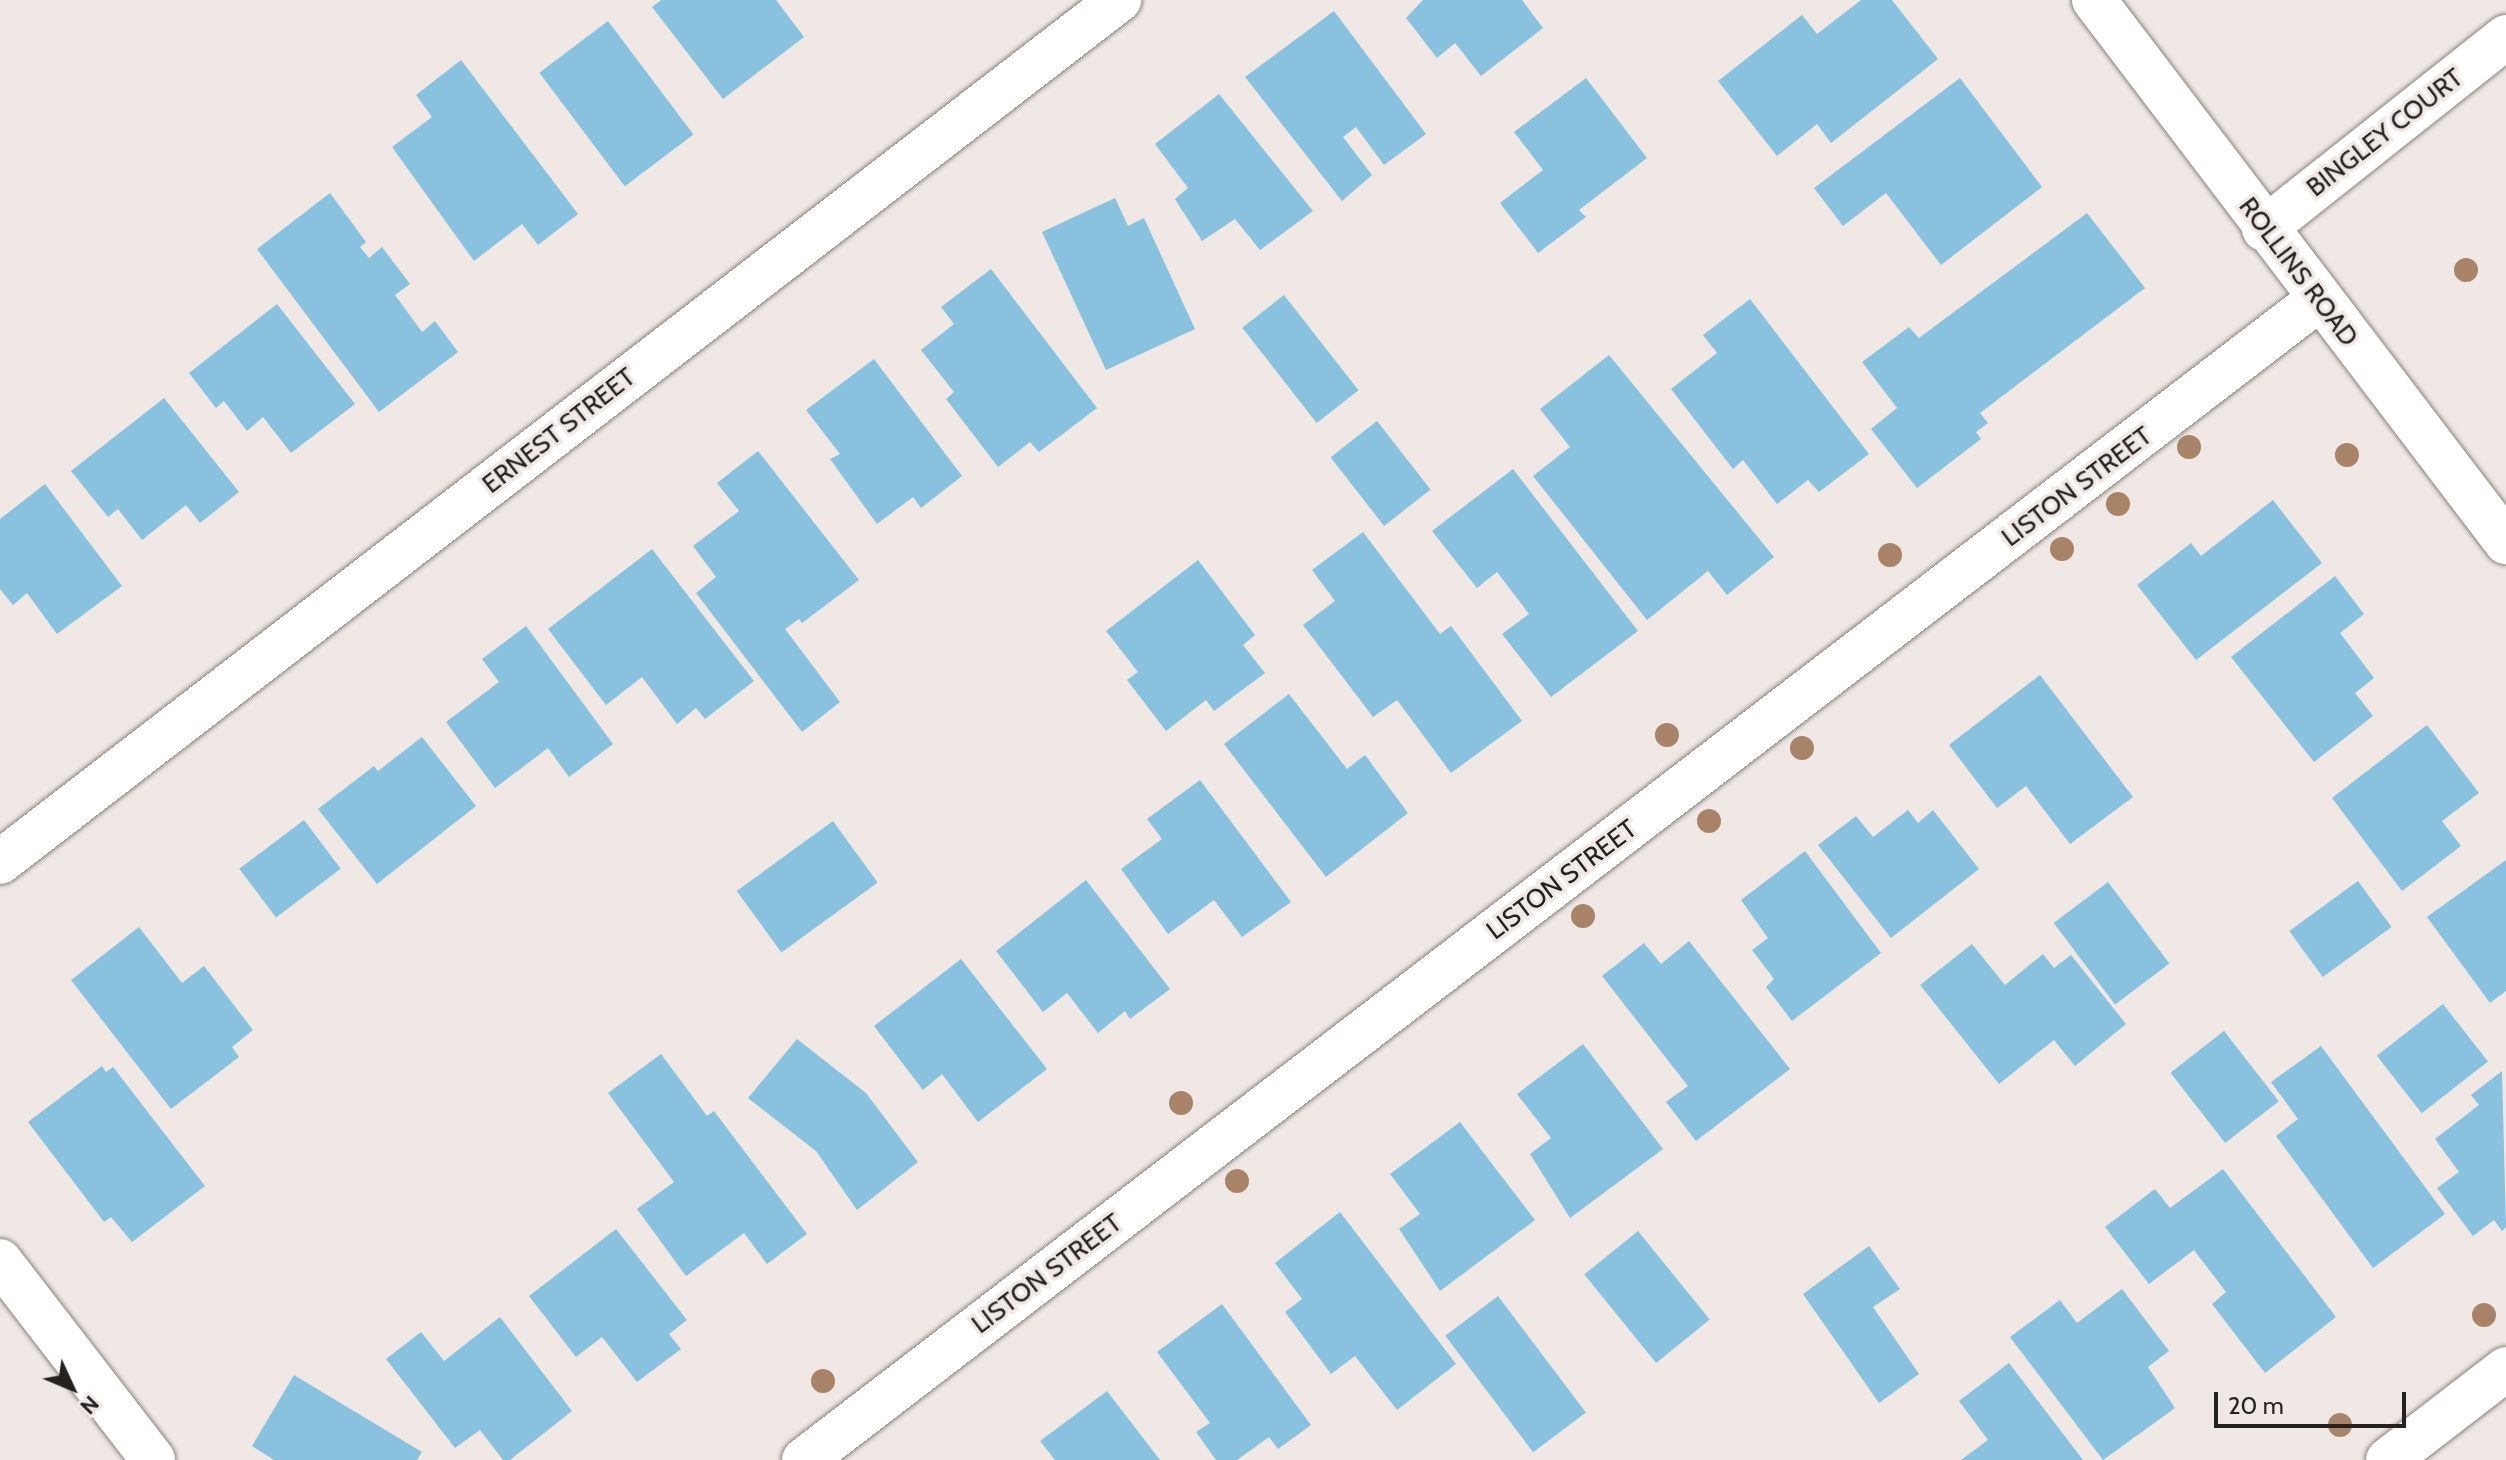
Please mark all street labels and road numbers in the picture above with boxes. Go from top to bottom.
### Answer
street label: BINGLEY COURT [2301,62,2469,204]
street label: ROLLINS ROAD [2232,192,2364,352]
street label: ERNEST STREET [476,362,642,500]
street label: LISTON STREET [1996,420,2158,554]
street label: LISTON STREET [1481,813,1643,947]
street label: LISTON STREET [966,1207,1128,1341]

